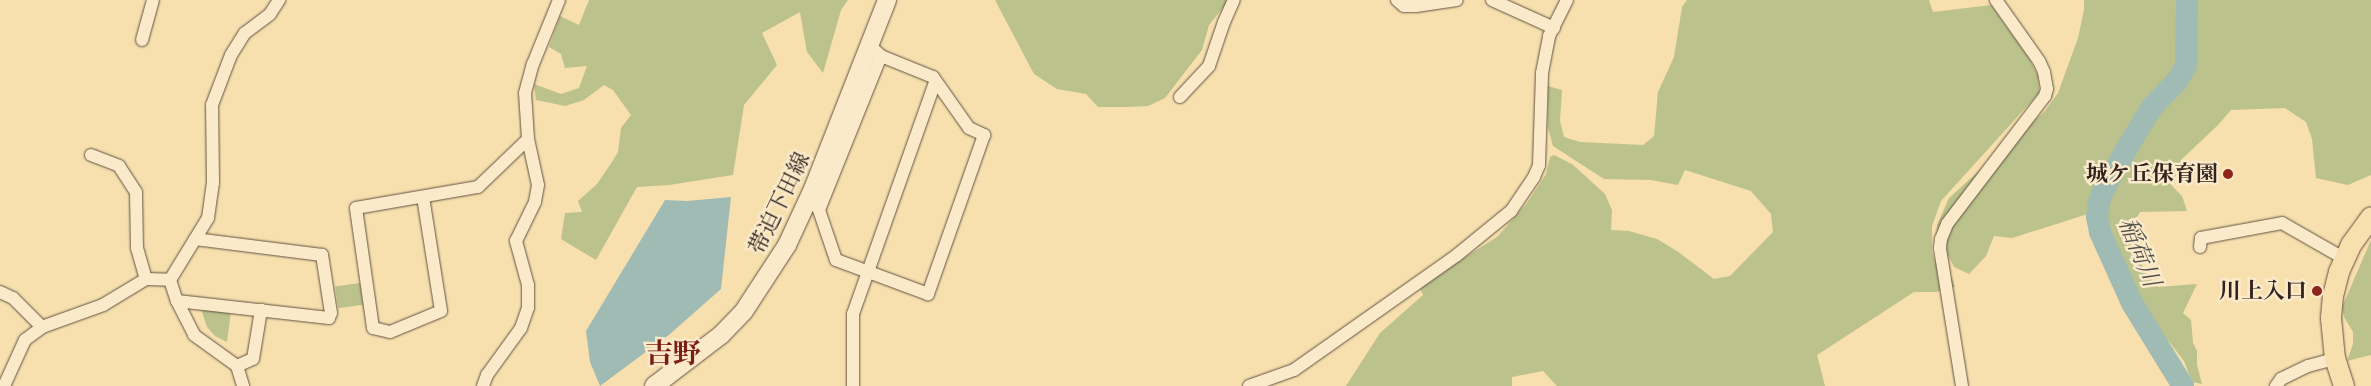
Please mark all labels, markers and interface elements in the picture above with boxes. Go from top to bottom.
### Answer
street label: 帯迫下田線 [743,148,815,258]
place label: 城ケ丘保育園 [2086,161,2218,187]
marker: 城ケ丘保育園 [2222,168,2234,180]
water label: 稲荷川 [2113,213,2167,291]
place label: 川上入口 [2219,278,2307,304]
marker: 川上入口 [2311,285,2323,297]
district label: 吉野 [645,336,701,370]

